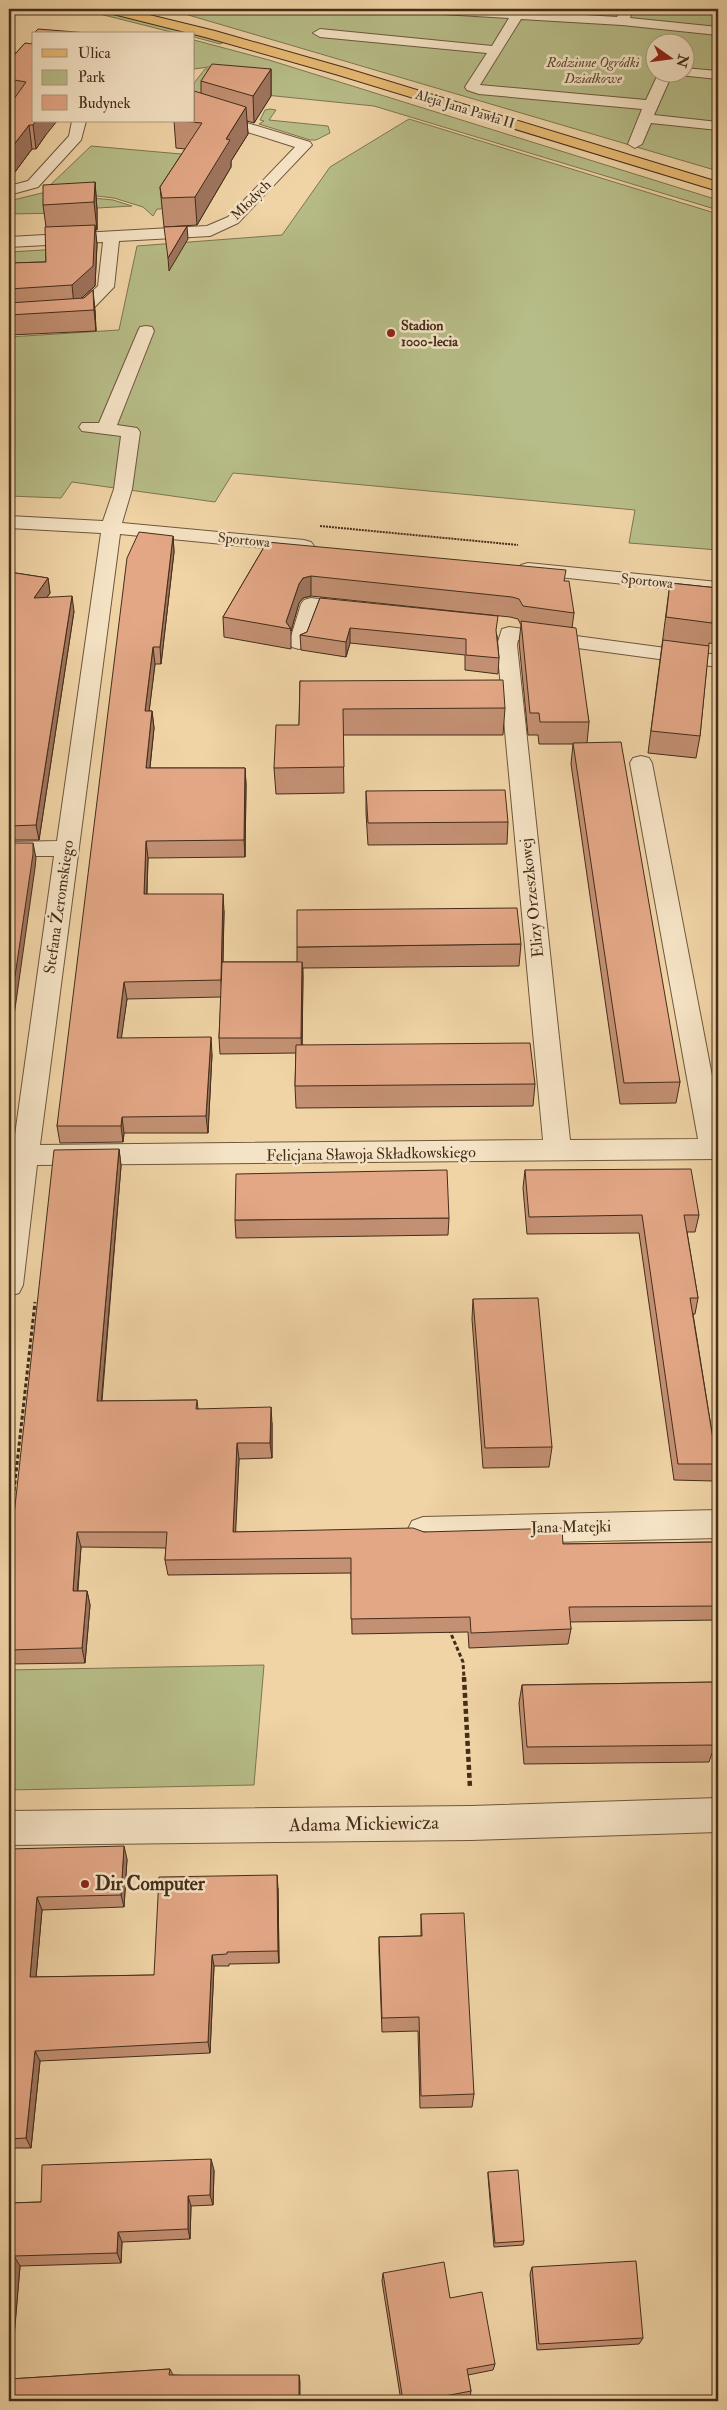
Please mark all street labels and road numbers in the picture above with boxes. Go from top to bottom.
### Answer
street label: Aleja Jana Pawła II [412,86,517,132]
street label: Młodych [227,176,276,224]
street label: Sportowa [217,529,271,552]
street label: Sportowa [620,570,674,593]
street label: Elizy Orzeszkowej [516,837,548,959]
street label: Stefana Żeromskiego [39,838,78,975]
street label: Felicjana Sławoja Składkowskiego [266,1142,476,1166]
street label: Jana Matejki [530,1516,611,1539]
street label: Adama Mickiewicza [288,1811,439,1837]

